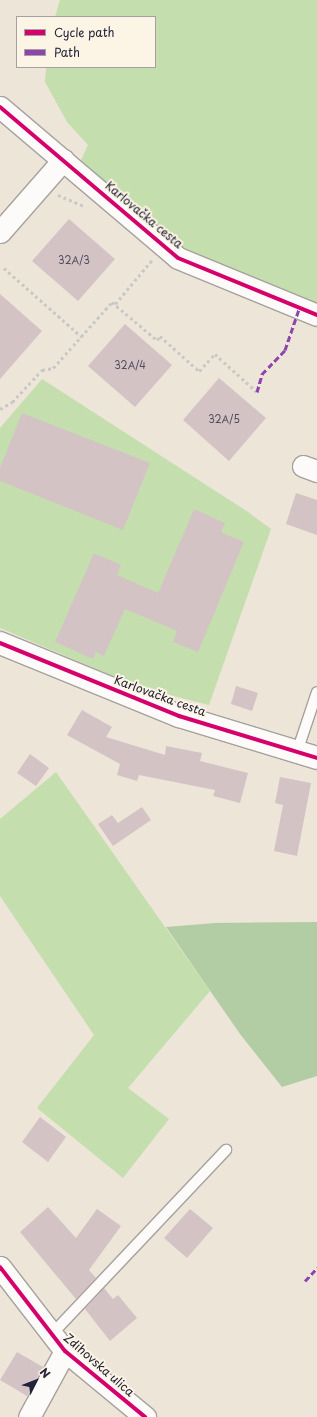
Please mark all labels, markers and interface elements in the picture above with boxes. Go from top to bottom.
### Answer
legend [16,16,156,68]
text: Cycle path [54,23,115,41]
text: Path [54,43,80,61]
street label: Karlovačka cesta [102,178,186,252]
house number: 32A/3 [58,254,90,266]
house number: 32A/4 [114,359,146,371]
house number: 32A/5 [208,413,240,425]
street label: Karlovačka cesta [112,673,208,719]
street label: Zdihovska ulica [61,1330,137,1400]
north arrow [16,1361,56,1401]
text: N [36,1364,55,1382]

